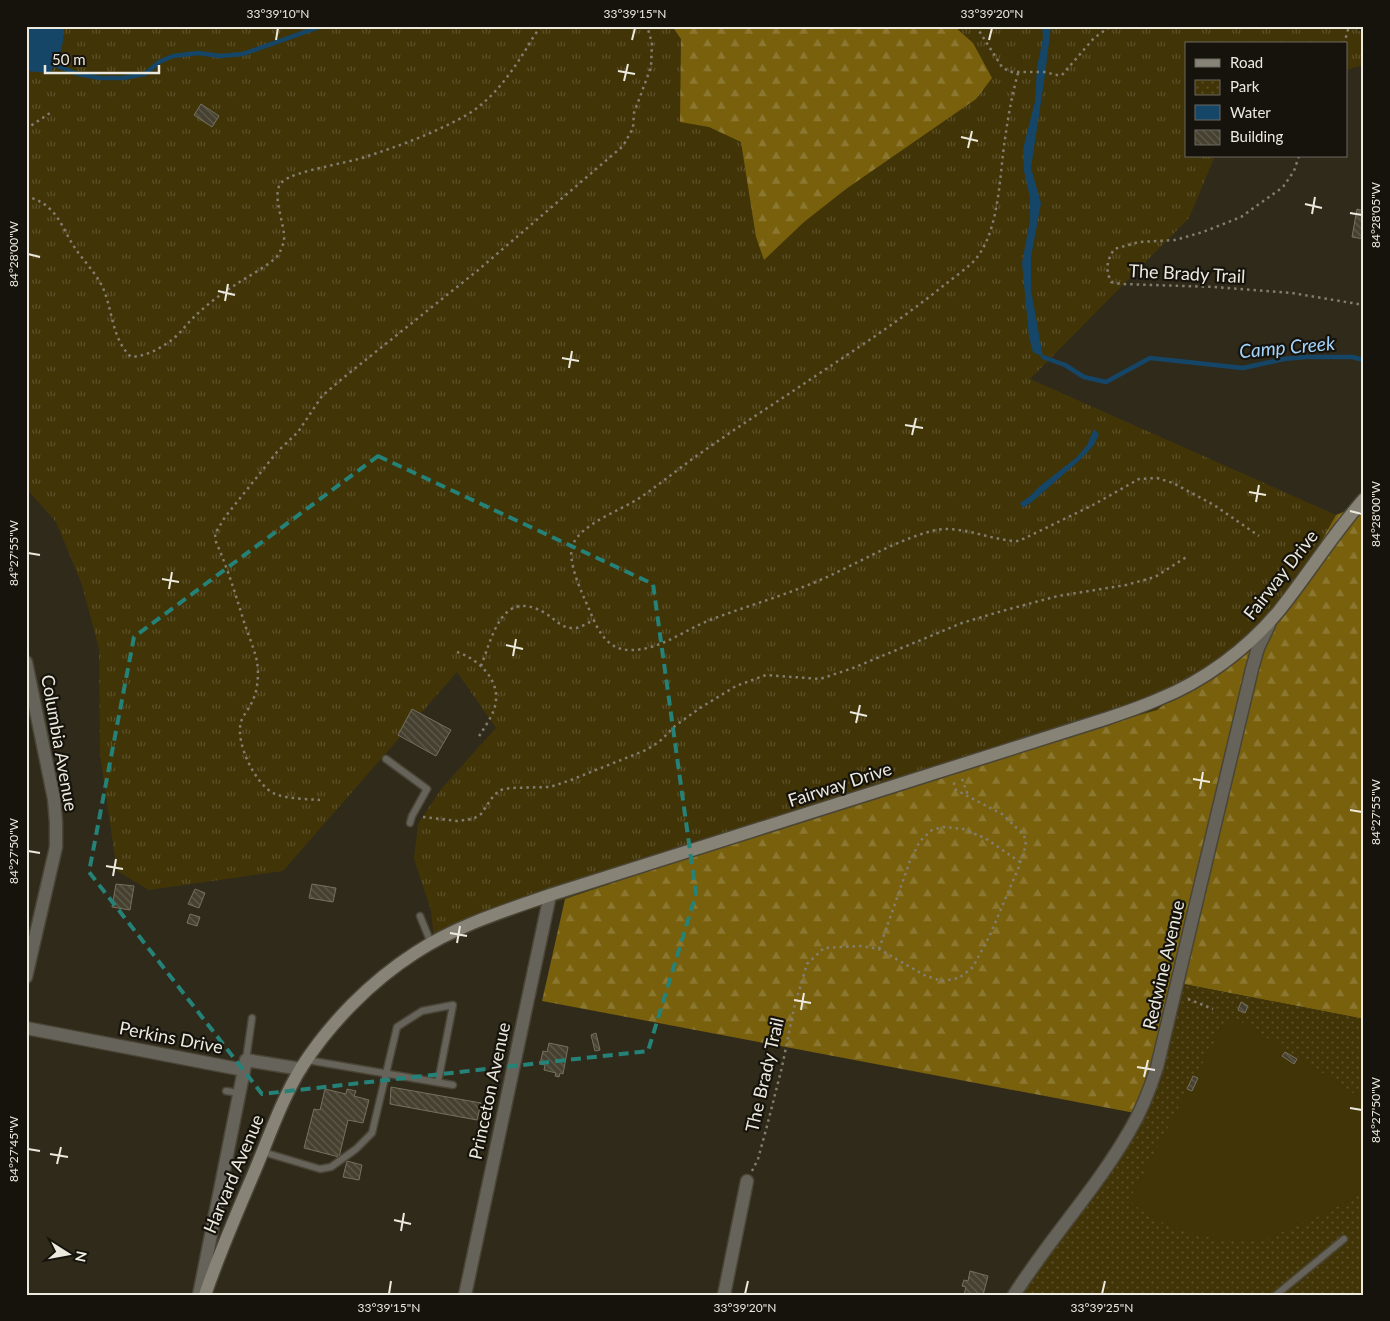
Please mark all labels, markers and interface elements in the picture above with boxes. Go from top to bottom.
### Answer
text: 33°39'10"N [247,6,309,21]
text: 33°39'15"N [604,6,666,21]
text: 33°39'20"N [961,6,1023,21]
scale bar [45,42,159,74]
legend [1185,42,1348,158]
text: 50 m [52,50,86,68]
text: Road [1230,53,1263,71]
text: Park [1230,77,1260,95]
text: Water [1230,103,1271,121]
text: Building [1230,127,1283,145]
text: 84°28'05"W [1368,181,1383,248]
text: 84°28'00"W [6,220,21,287]
street label: The Brady Trail [1128,259,1246,287]
water label: Camp Creek [1238,331,1337,362]
text: 84°28'00"W [1368,480,1383,547]
text: 84°27'55"W [6,519,21,586]
street label: Fairway Drive [1238,525,1322,624]
street label: Columbia Avenue [37,673,83,813]
street label: Fairway Drive [785,757,894,811]
text: 84°27'55"W [1368,778,1383,845]
text: 84°27'50"W [6,817,21,884]
street label: Redwine Avenue [1137,898,1189,1032]
street label: The Brady Trail [740,1015,788,1134]
street label: Perkins Drive [117,1016,225,1058]
street label: Princeton Avenue [464,1020,514,1161]
text: 84°27'50"W [1368,1076,1383,1143]
street label: Harvard Avenue [198,1111,268,1236]
text: 84°27'45"W [6,1115,21,1182]
north arrow [42,1228,92,1278]
text: N [72,1250,91,1263]
text: 33°39'15"N [358,1300,420,1315]
text: 33°39'20"N [714,1300,776,1315]
text: 33°39'25"N [1071,1300,1133,1315]

